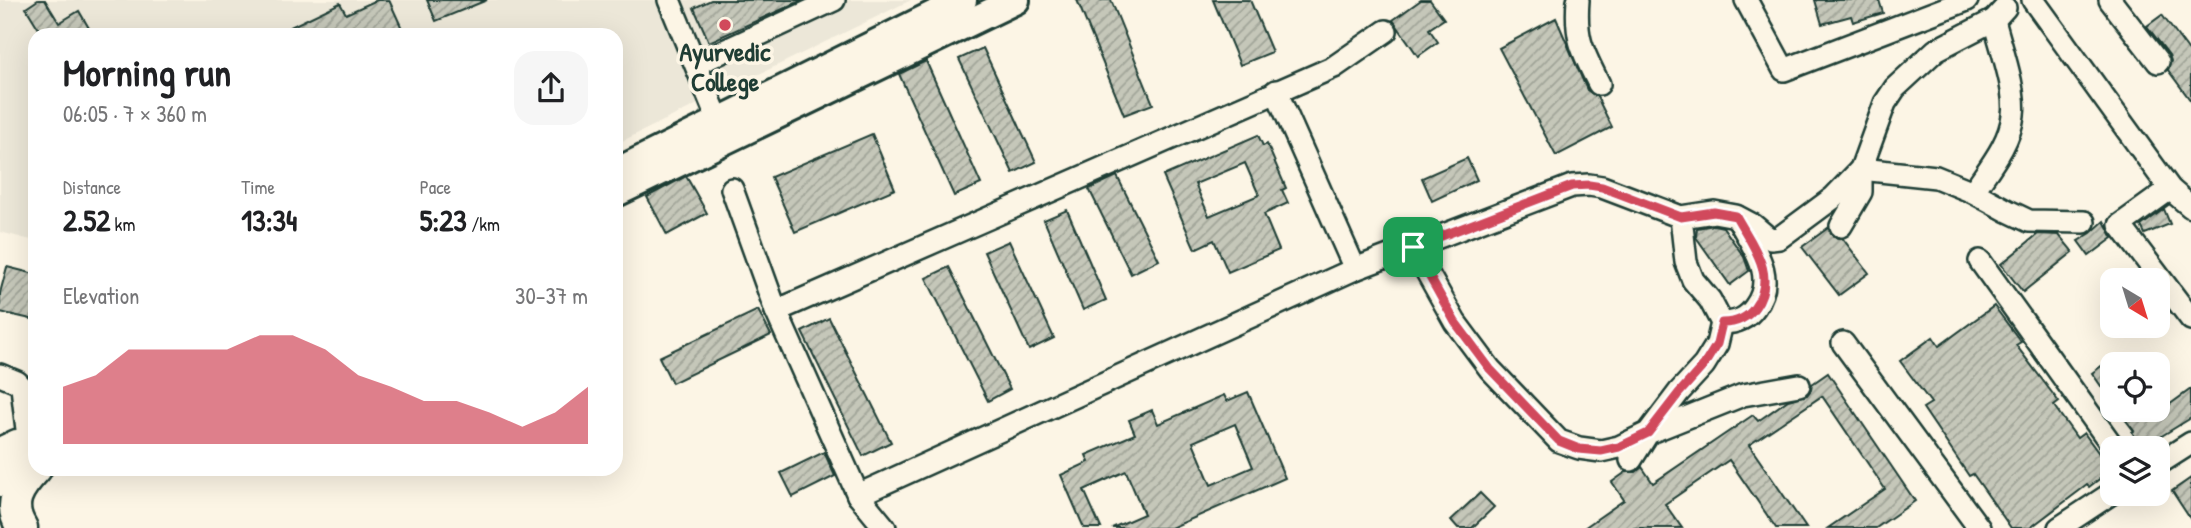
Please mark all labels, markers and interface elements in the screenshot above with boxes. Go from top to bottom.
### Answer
marker: Ayurvedic College [717,17,733,33]
place label: Ayurvedic College [680,34,771,100]
text: Morning run [63,46,231,98]
button: share [514,51,588,125]
text: 06:05 · 7 × 360 m [63,98,207,129]
text: Distance [63,174,121,200]
text: Time [241,174,275,200]
text: Pace [420,174,451,200]
text: 2.52 [63,200,110,240]
text: 13:34 [241,200,297,240]
text: 5:23 [420,200,467,240]
text: km [110,211,135,237]
text: /km [467,211,500,237]
pin [1383,217,1443,277]
icon: arrive [1394,228,1432,266]
north arrow [2100,268,2170,338]
map controls [2100,268,2170,506]
text: Elevation [63,280,139,311]
text: 30–37 m [515,280,588,311]
button: locate [2100,352,2170,422]
button: layers [2100,436,2170,506]

